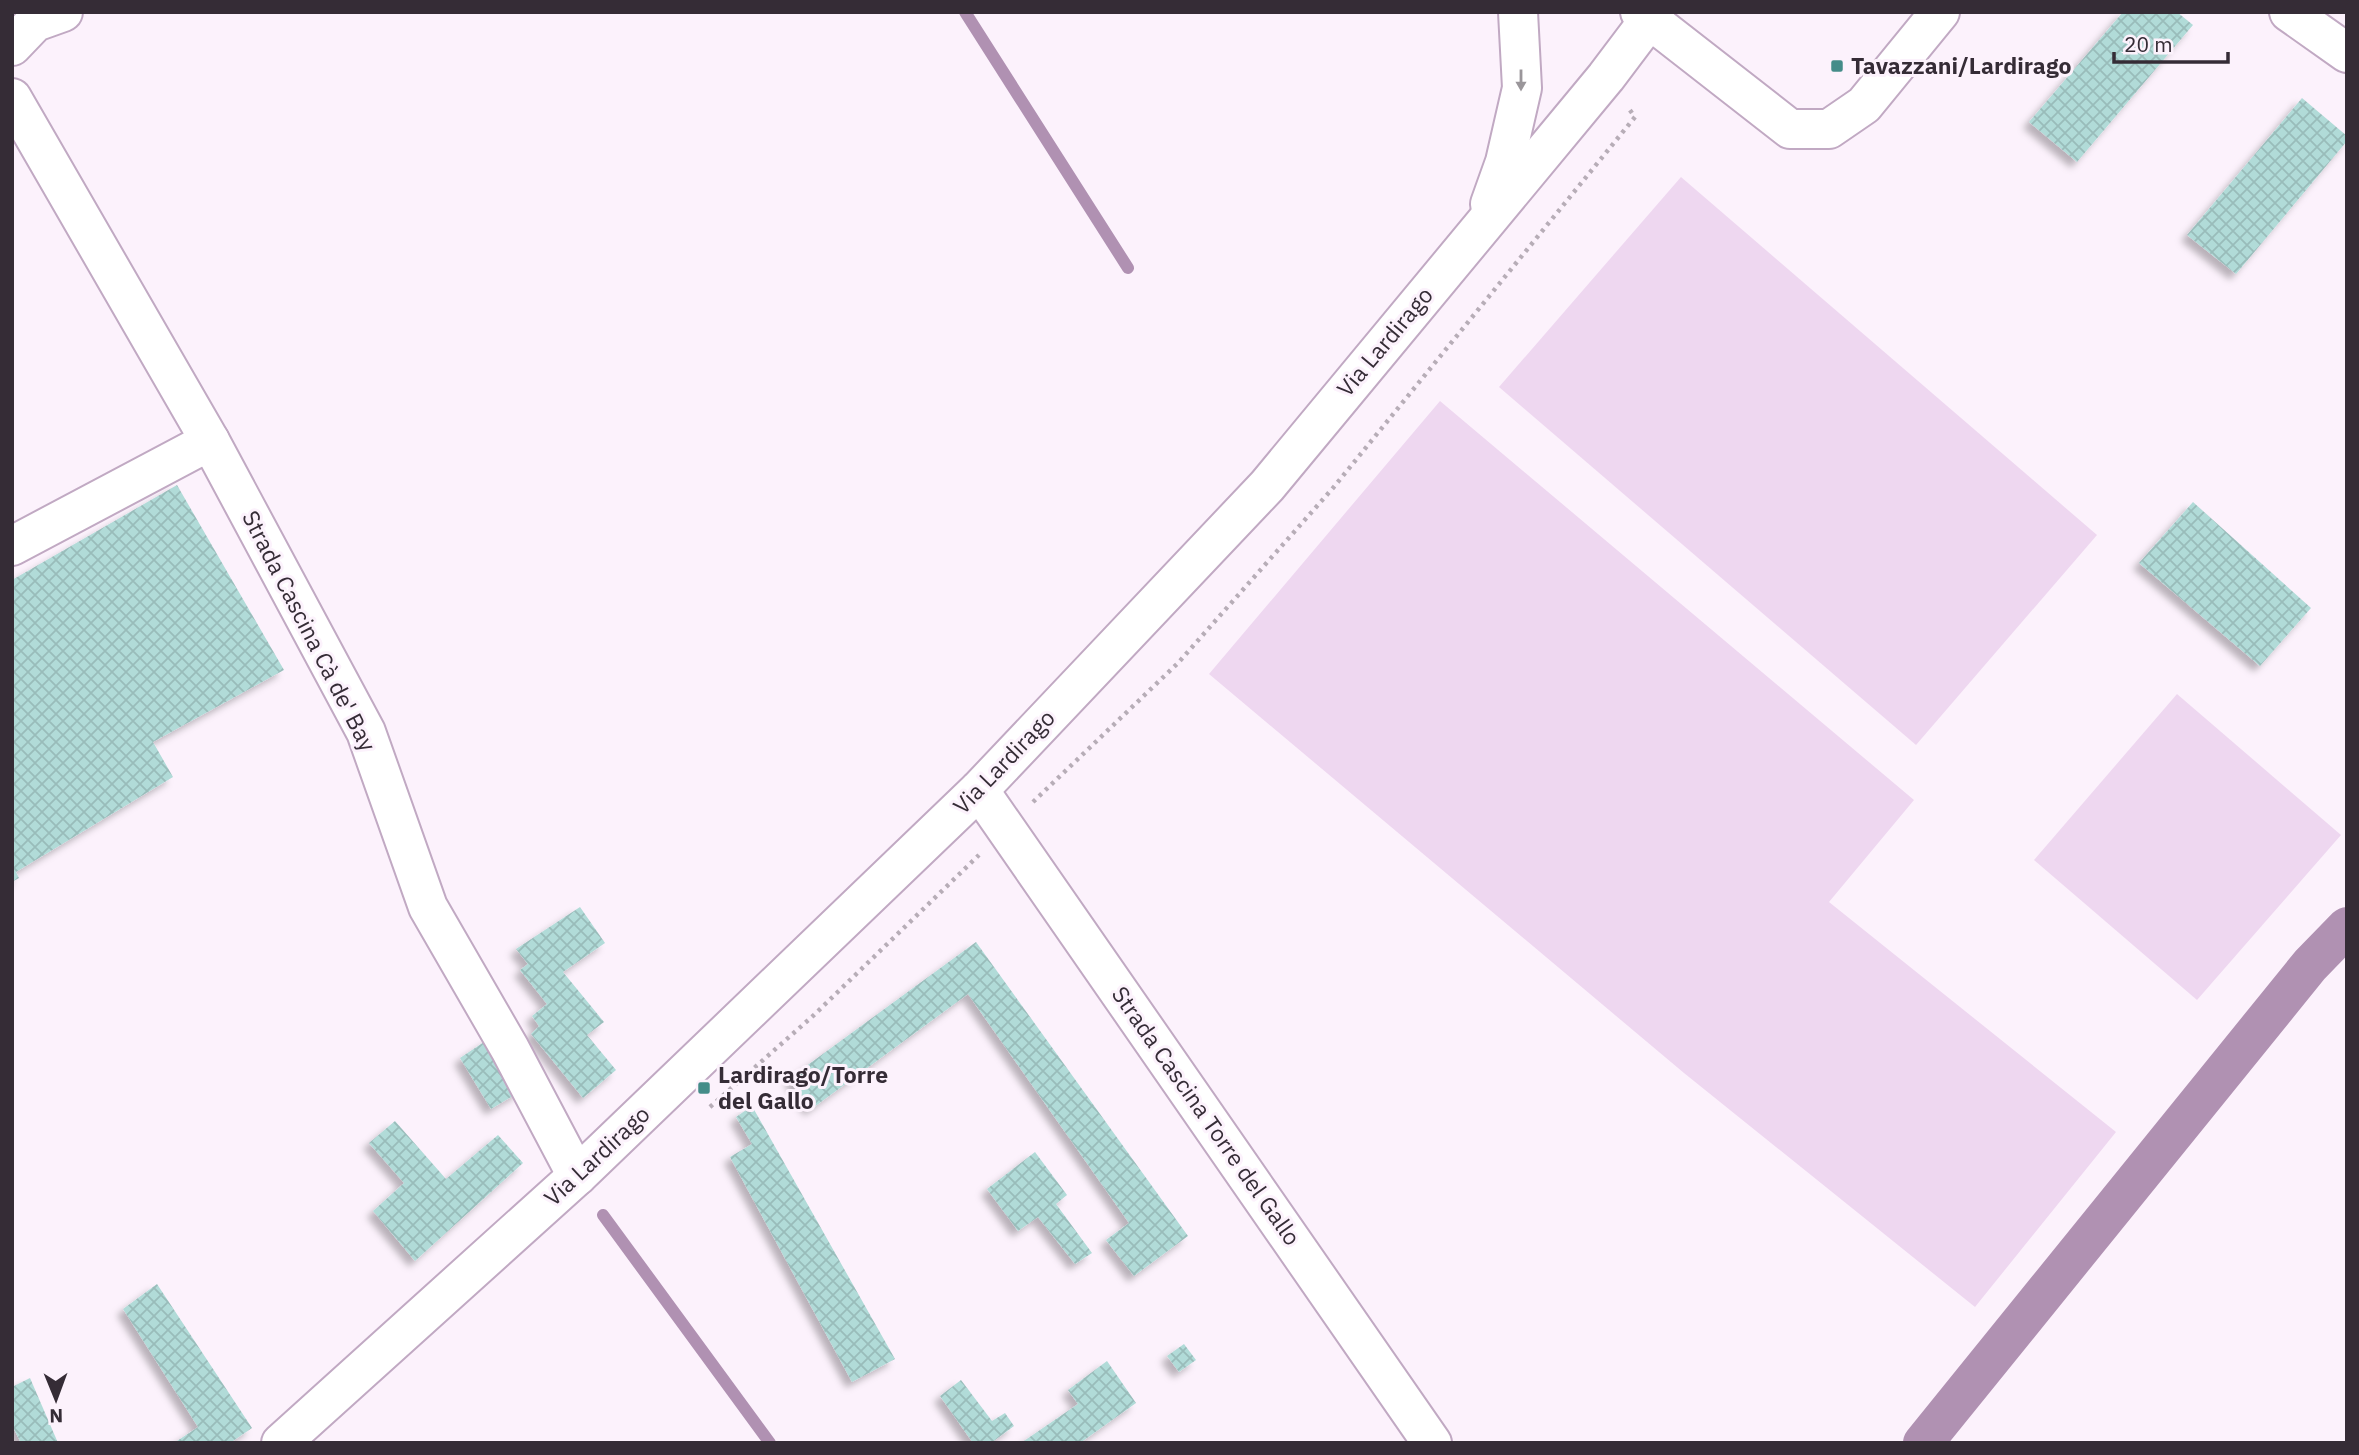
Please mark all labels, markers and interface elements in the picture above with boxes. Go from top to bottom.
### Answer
scale bar [2114,21,2228,65]
text: 20 m [2124,30,2173,58]
place label: Tavazzani/Lardirago [1851,50,2071,80]
marker: Tavazzani/Lardirago [1829,58,1845,74]
one-way arrow [1515,70,1527,92]
street label: Via Lardirago [1330,280,1439,402]
street label: Strada Cascina Cà de' Bay [236,505,384,756]
street label: Via Lardirago [946,703,1061,820]
street label: Strada Cascina Torre del Gallo [1106,980,1308,1251]
place label: Lardirago/Torre del Gallo [718,1059,888,1115]
marker: Lardirago/Torre del Gallo [696,1080,712,1096]
street label: Via Lardirago [537,1099,656,1212]
north arrow [21,1364,91,1434]
text: N [49,1404,63,1428]

